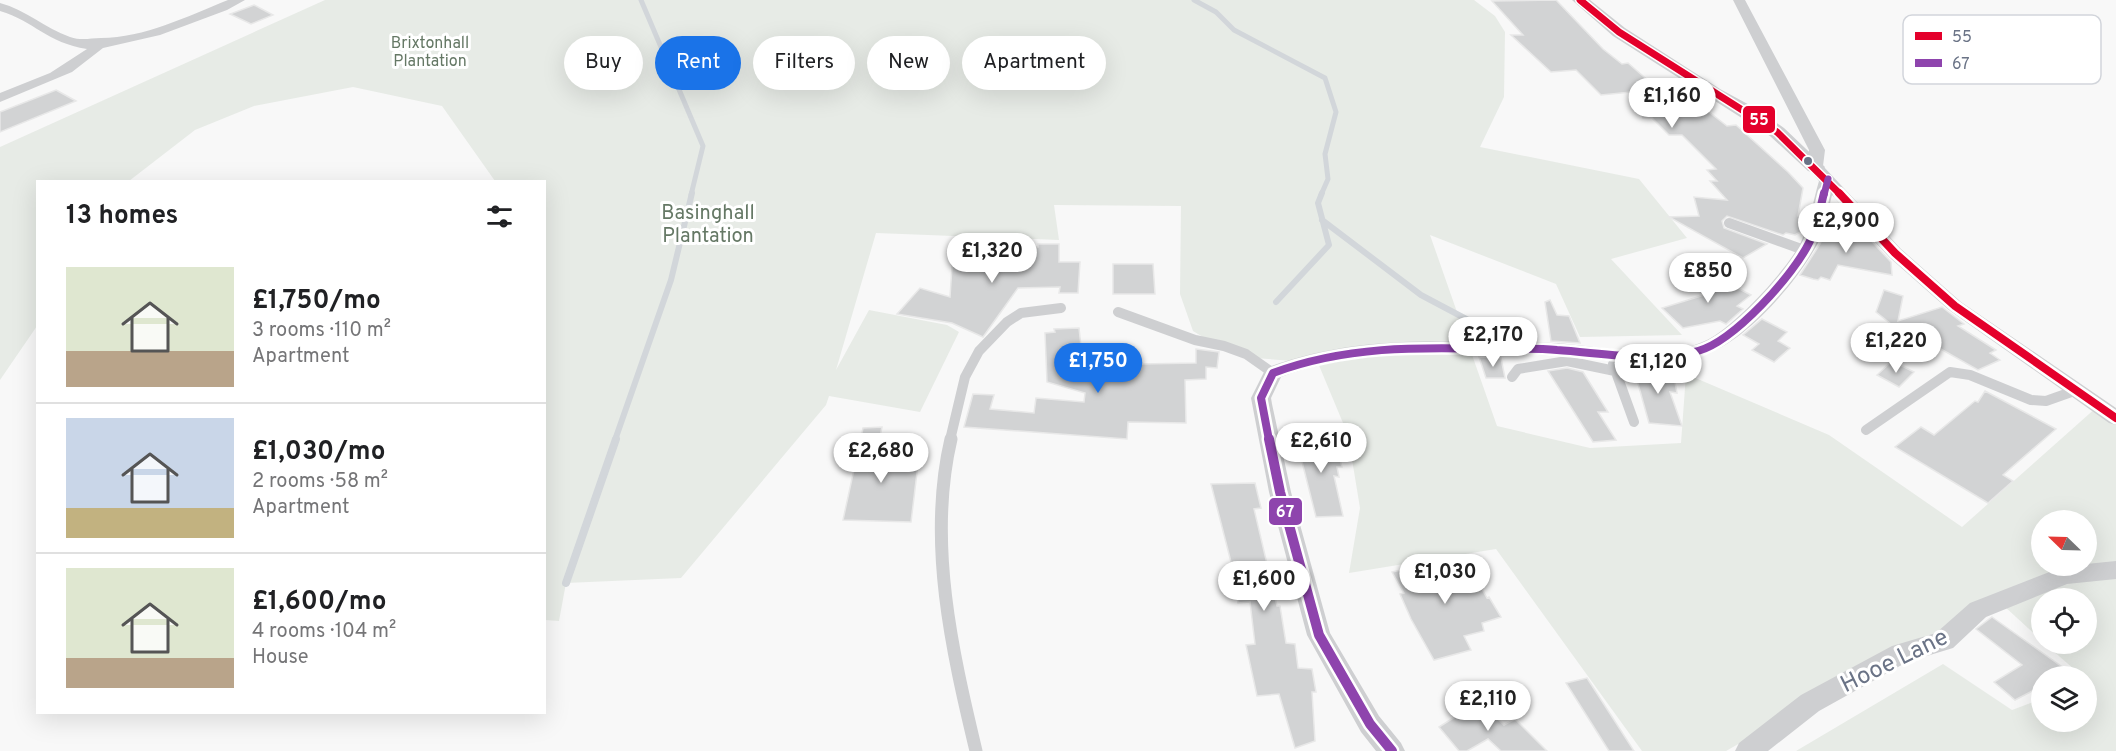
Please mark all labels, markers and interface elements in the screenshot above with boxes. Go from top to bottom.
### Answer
legend [1903,15,2101,84]
text: 55 [1952,28,1972,48]
park label: Brixtonhall Plantation [391,34,469,72]
chip: Buy [564,36,643,90]
chip: Rent [655,36,741,90]
chip: Filters [753,36,855,90]
chip: New [867,36,950,90]
chip: Apartment [962,36,1106,90]
text: 67 [1952,55,1970,75]
pin: £1,160 [1623,78,1721,129]
text: £1,160 [1643,84,1701,110]
line badge: 55 [1742,105,1776,134]
text: 55 [1749,111,1769,131]
unlabelled marker [1802,155,1814,167]
text: 13 homes [66,200,178,233]
icon: filters [483,200,516,233]
park label: Basinghall Plantation [661,201,755,250]
pin: £2,900 [1797,203,1895,254]
text: £2,900 [1812,209,1880,235]
pin: £1,320 [943,233,1041,284]
text: £1,320 [961,239,1023,265]
pin: £850 [1672,253,1744,304]
text: £850 [1683,259,1733,285]
text: £1,750/mo [252,285,381,318]
icon: home [114,291,186,363]
pin: £2,170 [1444,317,1542,368]
text: 3 rooms · 110 m² [252,318,391,344]
text: £2,170 [1462,323,1524,349]
pin: £1,220 [1847,323,1945,374]
text: £1,220 [1865,329,1927,355]
pin: £1,750 [1049,343,1147,394]
text: Apartment [252,344,350,370]
pin: £1,120 [1609,344,1707,395]
text: £1,750 [1068,349,1128,375]
text: £1,120 [1629,350,1687,376]
pin: £2,610 [1272,423,1370,474]
text: £2,610 [1290,429,1352,455]
pin: £2,680 [832,433,930,484]
text: £1,030/mo [252,436,385,469]
text: £2,680 [848,439,915,465]
icon: home [114,442,186,514]
text: 2 rooms · 58 m² [252,469,388,495]
text: Apartment [252,495,350,521]
line badge: 67 [1268,497,1303,526]
text: 67 [1276,503,1294,523]
north arrow [2031,510,2097,576]
map controls [2031,510,2097,732]
pin: £1,030 [1396,554,1494,605]
text: £1,030 [1413,560,1477,586]
pin: £1,600 [1215,561,1313,612]
text: £1,600 [1232,567,1296,593]
text: £1,600/mo [252,586,386,619]
button: locate [2031,588,2097,654]
icon: home [114,592,186,664]
text: 4 rooms · 104 m² [252,619,396,645]
street label: Hooe Lane [1836,623,1954,701]
text: House [252,645,308,671]
button: layers [2031,666,2097,732]
pin: £2,110 [1439,681,1537,732]
text: £2,110 [1459,687,1517,713]

